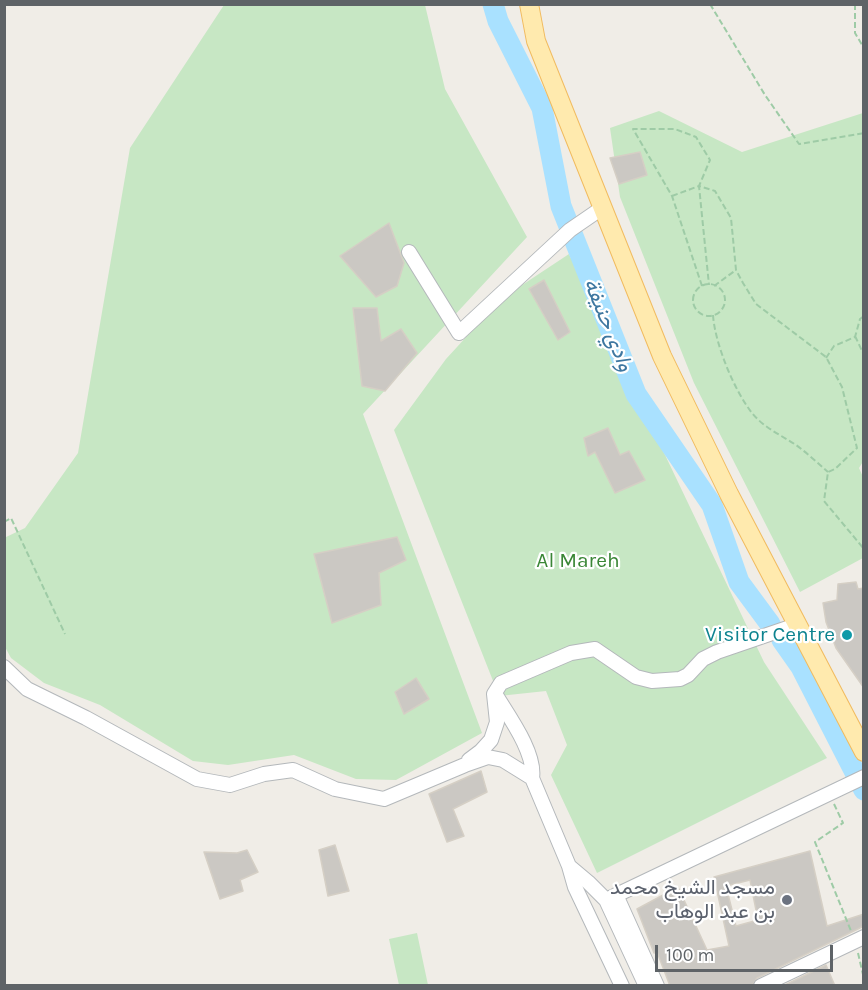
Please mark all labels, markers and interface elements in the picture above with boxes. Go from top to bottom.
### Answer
water label: وادي حنيفة [577,275,639,375]
park label: Al Mareh [536,548,620,574]
place label: Visitor Centre [705,622,835,648]
marker: Visitor Centre [840,628,854,642]
place label: مسجد الشيخ محمد بن عبد الوهاب [610,875,775,925]
marker: مسجد الشيخ محمد بن عبد الوهاب [780,893,794,907]
scale bar [658,933,836,971]
text: 100 m [666,944,714,966]

